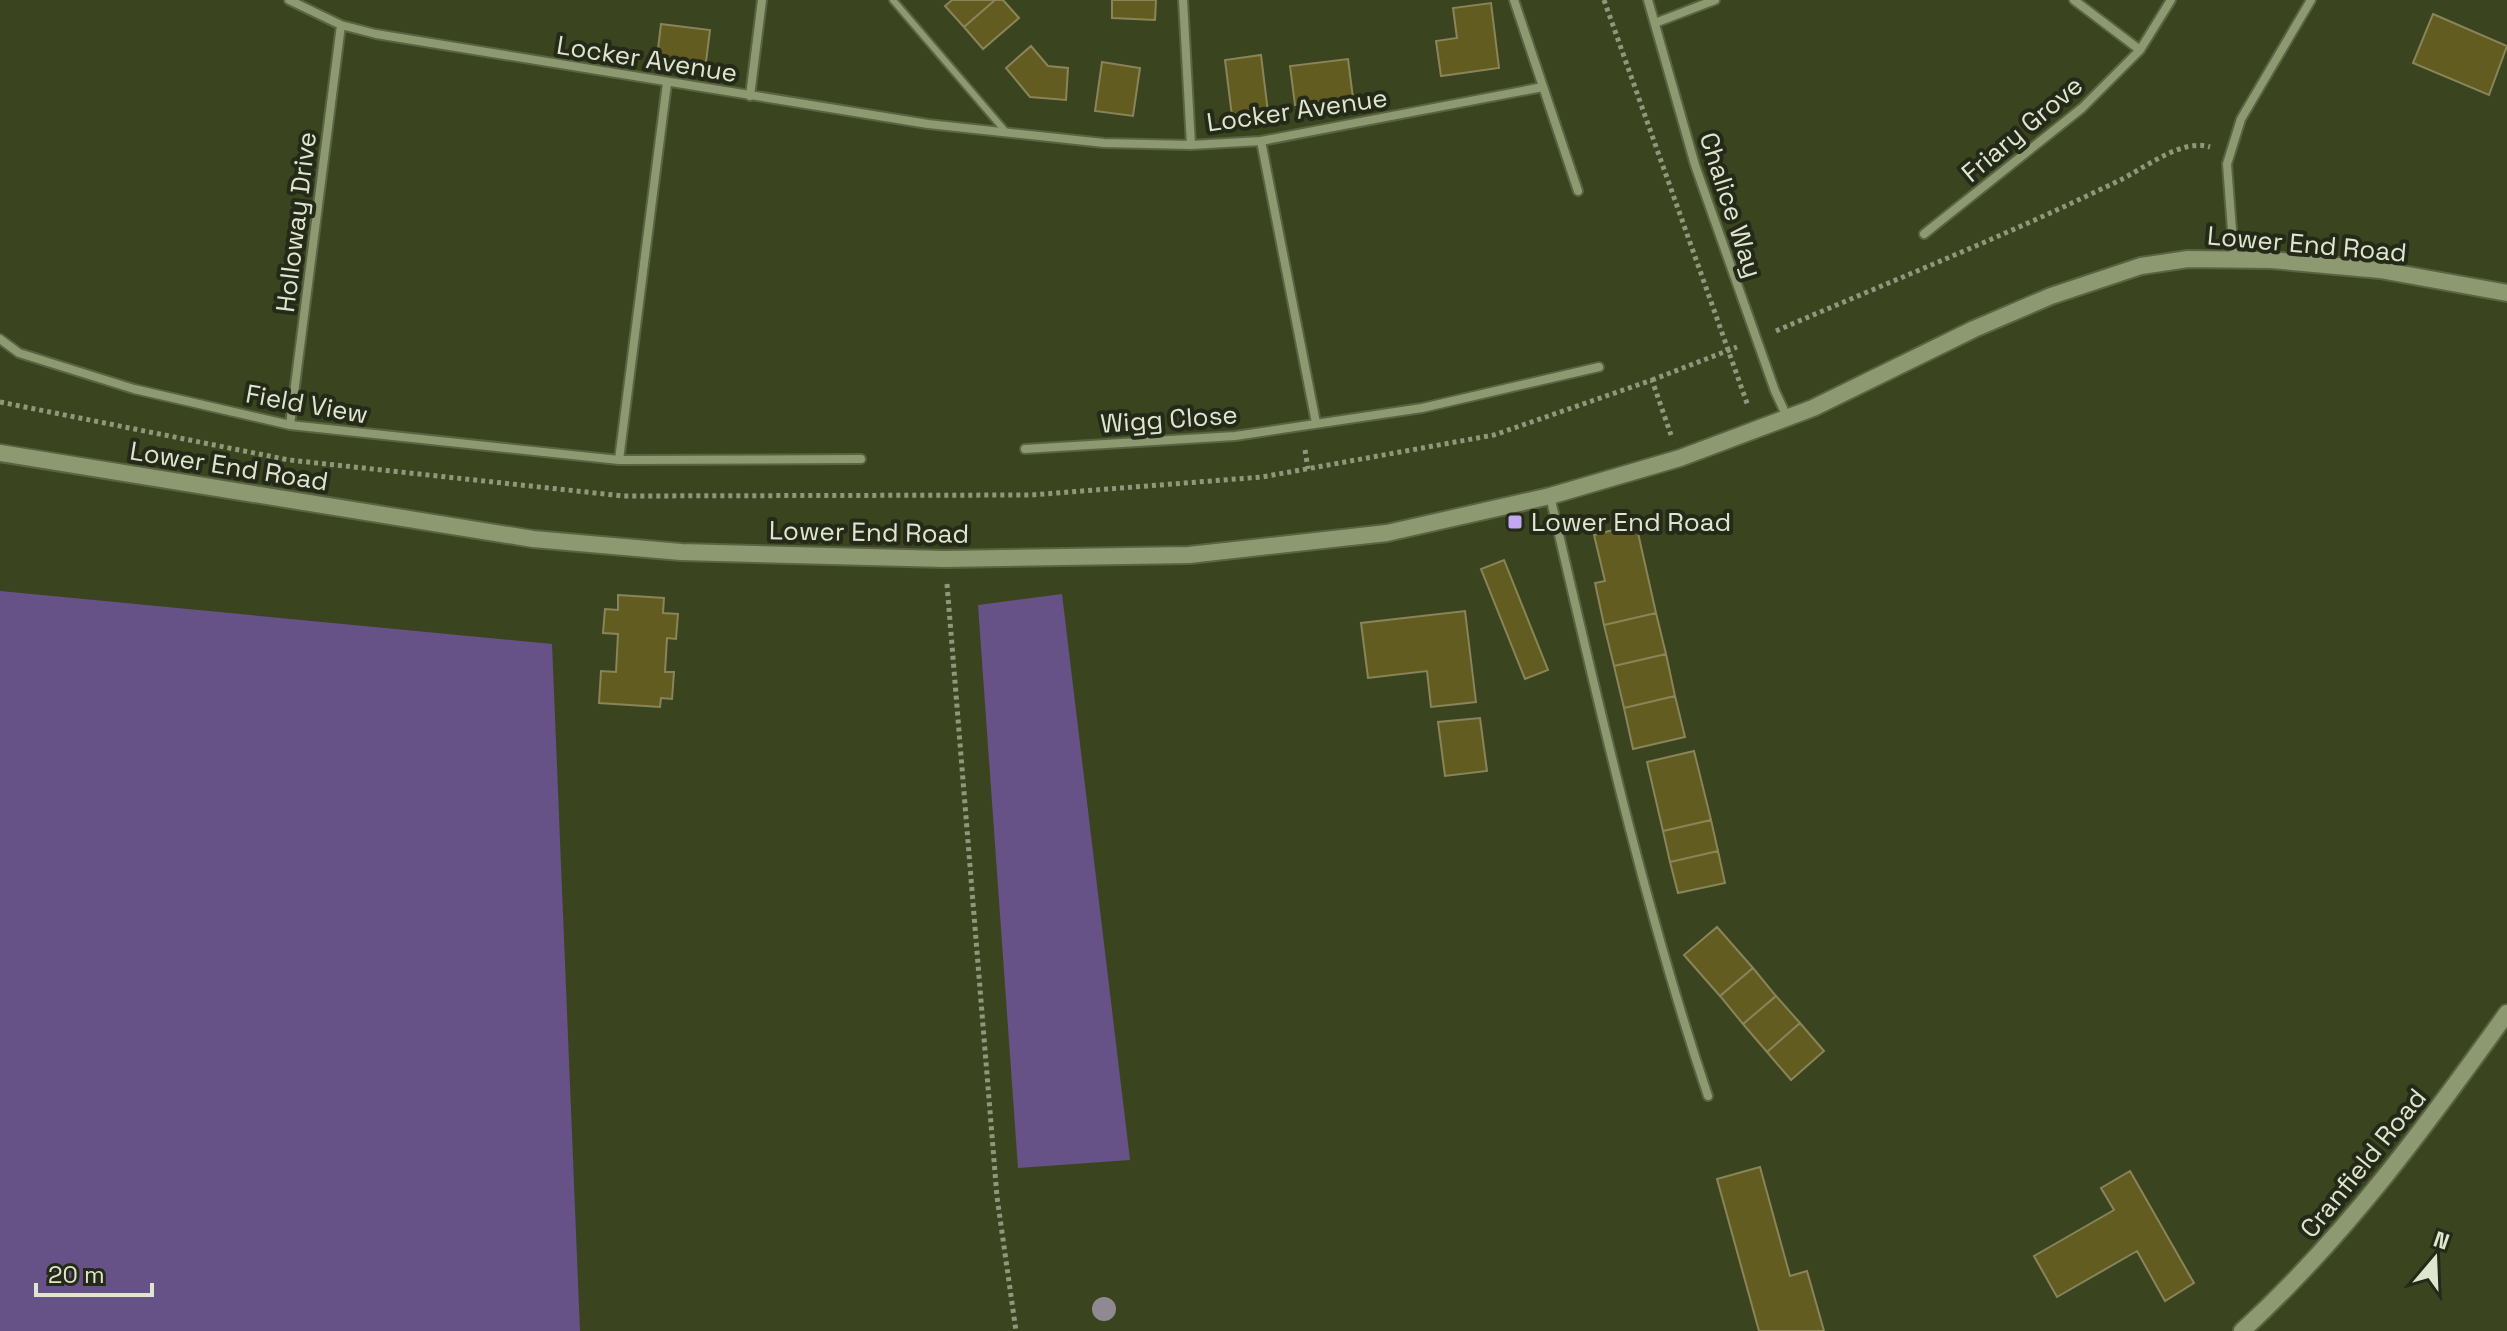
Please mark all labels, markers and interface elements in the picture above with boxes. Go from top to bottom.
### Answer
street label: Locker Avenue [554,28,740,90]
street label: Friary Grove [1954,68,2090,190]
street label: Locker Avenue [1204,80,1390,140]
street label: Chalice Way [1692,128,1770,282]
street label: Holloway Drive [268,130,324,314]
street label: Lower End Road [2206,218,2408,270]
street label: Field View [243,377,371,431]
street label: Wigg Close [1099,397,1239,441]
street label: Lower End Road [127,434,331,498]
place label: Lower End Road [1531,505,1731,539]
street label: Lower End Road [769,513,969,551]
marker: Lower End Road [1506,513,1524,531]
street label: Cranfield Road [2292,1081,2434,1245]
north arrow [2395,1219,2475,1299]
text: N [2430,1224,2453,1256]
scale bar [36,1247,152,1297]
text: 20 m [48,1259,105,1290]

